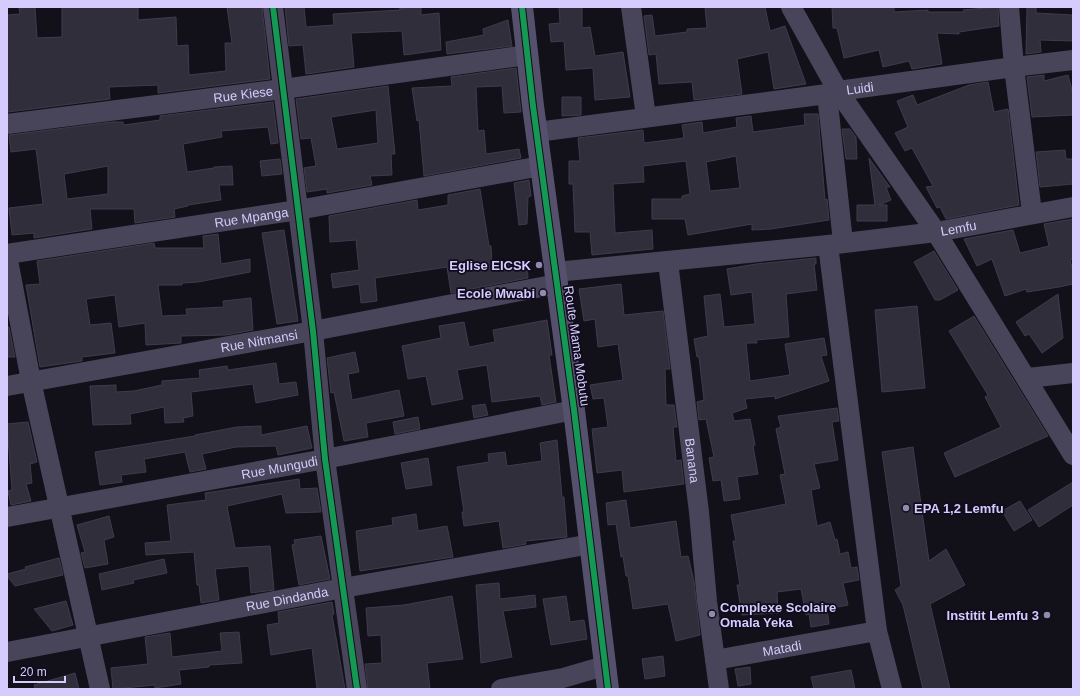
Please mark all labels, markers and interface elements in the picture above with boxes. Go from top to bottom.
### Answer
street label: Luidi [845,79,875,97]
street label: Rue Kiese [212,83,274,105]
street label: Rue Mpanga [213,204,290,230]
street label: Lemfu [939,217,978,239]
place label: Eglise EICSK [449,258,532,273]
marker: Eglise EICSK [534,260,544,270]
street label: Route Mama Mobutu [561,285,593,407]
place label: Ecole Mwabi [457,286,535,301]
marker: Ecole Mwabi [538,288,548,298]
street label: Rue Nitmansi [219,326,299,355]
street label: Banana [682,437,703,484]
street label: Rue Mungudi [240,453,319,482]
place label: EPA 1,2 Lemfu [914,501,1004,516]
marker: EPA 1,2 Lemfu [901,503,911,513]
street label: Rue Dindanda [245,583,330,614]
place label: Complexe Scolaire Omala Yeka [720,600,836,630]
place label: Institit Lemfu 3 [947,608,1039,623]
marker: Complexe Scolaire Omala Yeka [707,609,717,619]
marker: Institit Lemfu 3 [1042,610,1052,620]
street label: Matadi [761,637,803,659]
scale bar [14,658,65,684]
text: 20 m [20,665,47,679]

